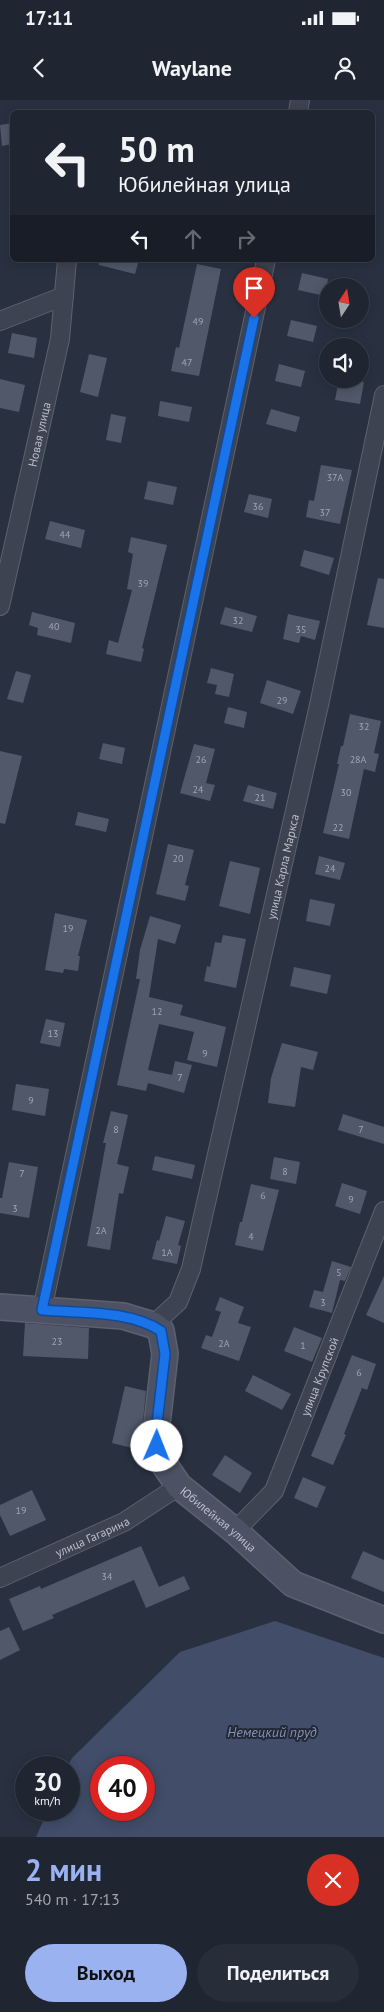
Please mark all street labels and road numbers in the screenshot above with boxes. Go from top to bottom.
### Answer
street label: Новая улица [24,400,53,468]
street label: улица Карла Маркса [263,812,302,921]
street label: улица Крупской [297,1335,341,1418]
street label: Юбилейная улица [178,1483,260,1555]
street label: улица Гагарина [53,1513,132,1560]

